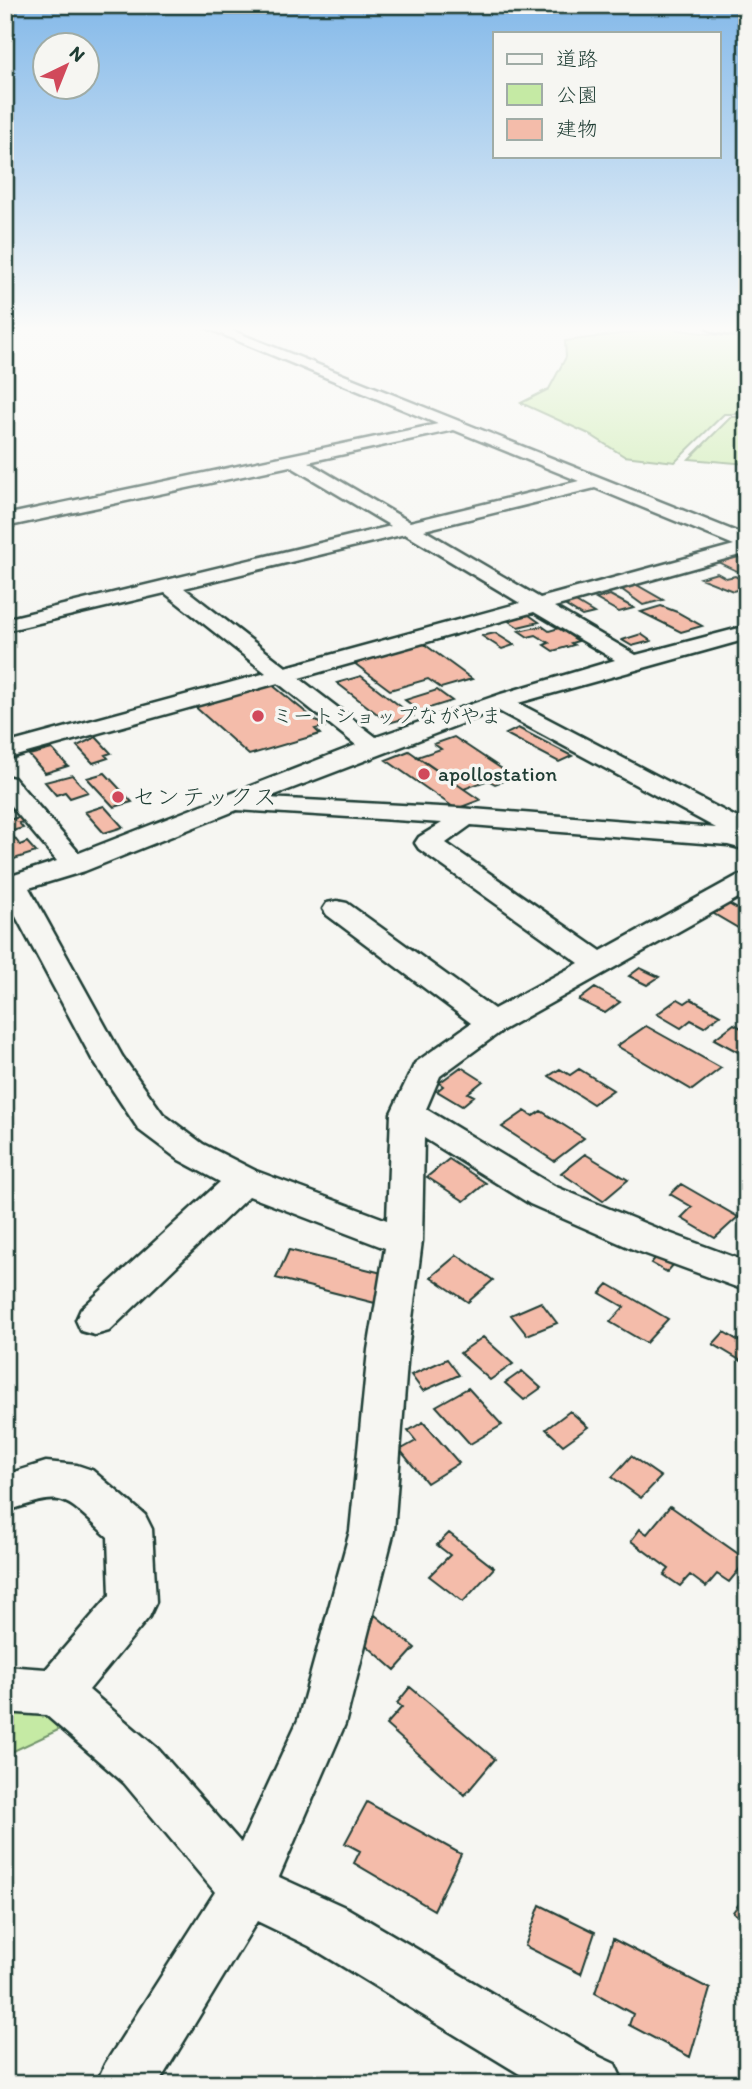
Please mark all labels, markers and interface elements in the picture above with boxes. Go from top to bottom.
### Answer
north arrow [32,32,102,102]
legend [493,32,720,158]
text: N [65,41,90,67]
text: 道路 [556,46,598,71]
text: 公園 [556,82,598,107]
text: 建物 [556,116,598,141]
place label: ミートショップながやま [272,703,502,728]
marker: ミートショップながやま [250,708,266,724]
place label: apollostation [438,761,557,786]
marker: apollostation [416,766,432,782]
place label: センテックス [132,782,277,811]
marker: センテックス [110,789,126,805]

